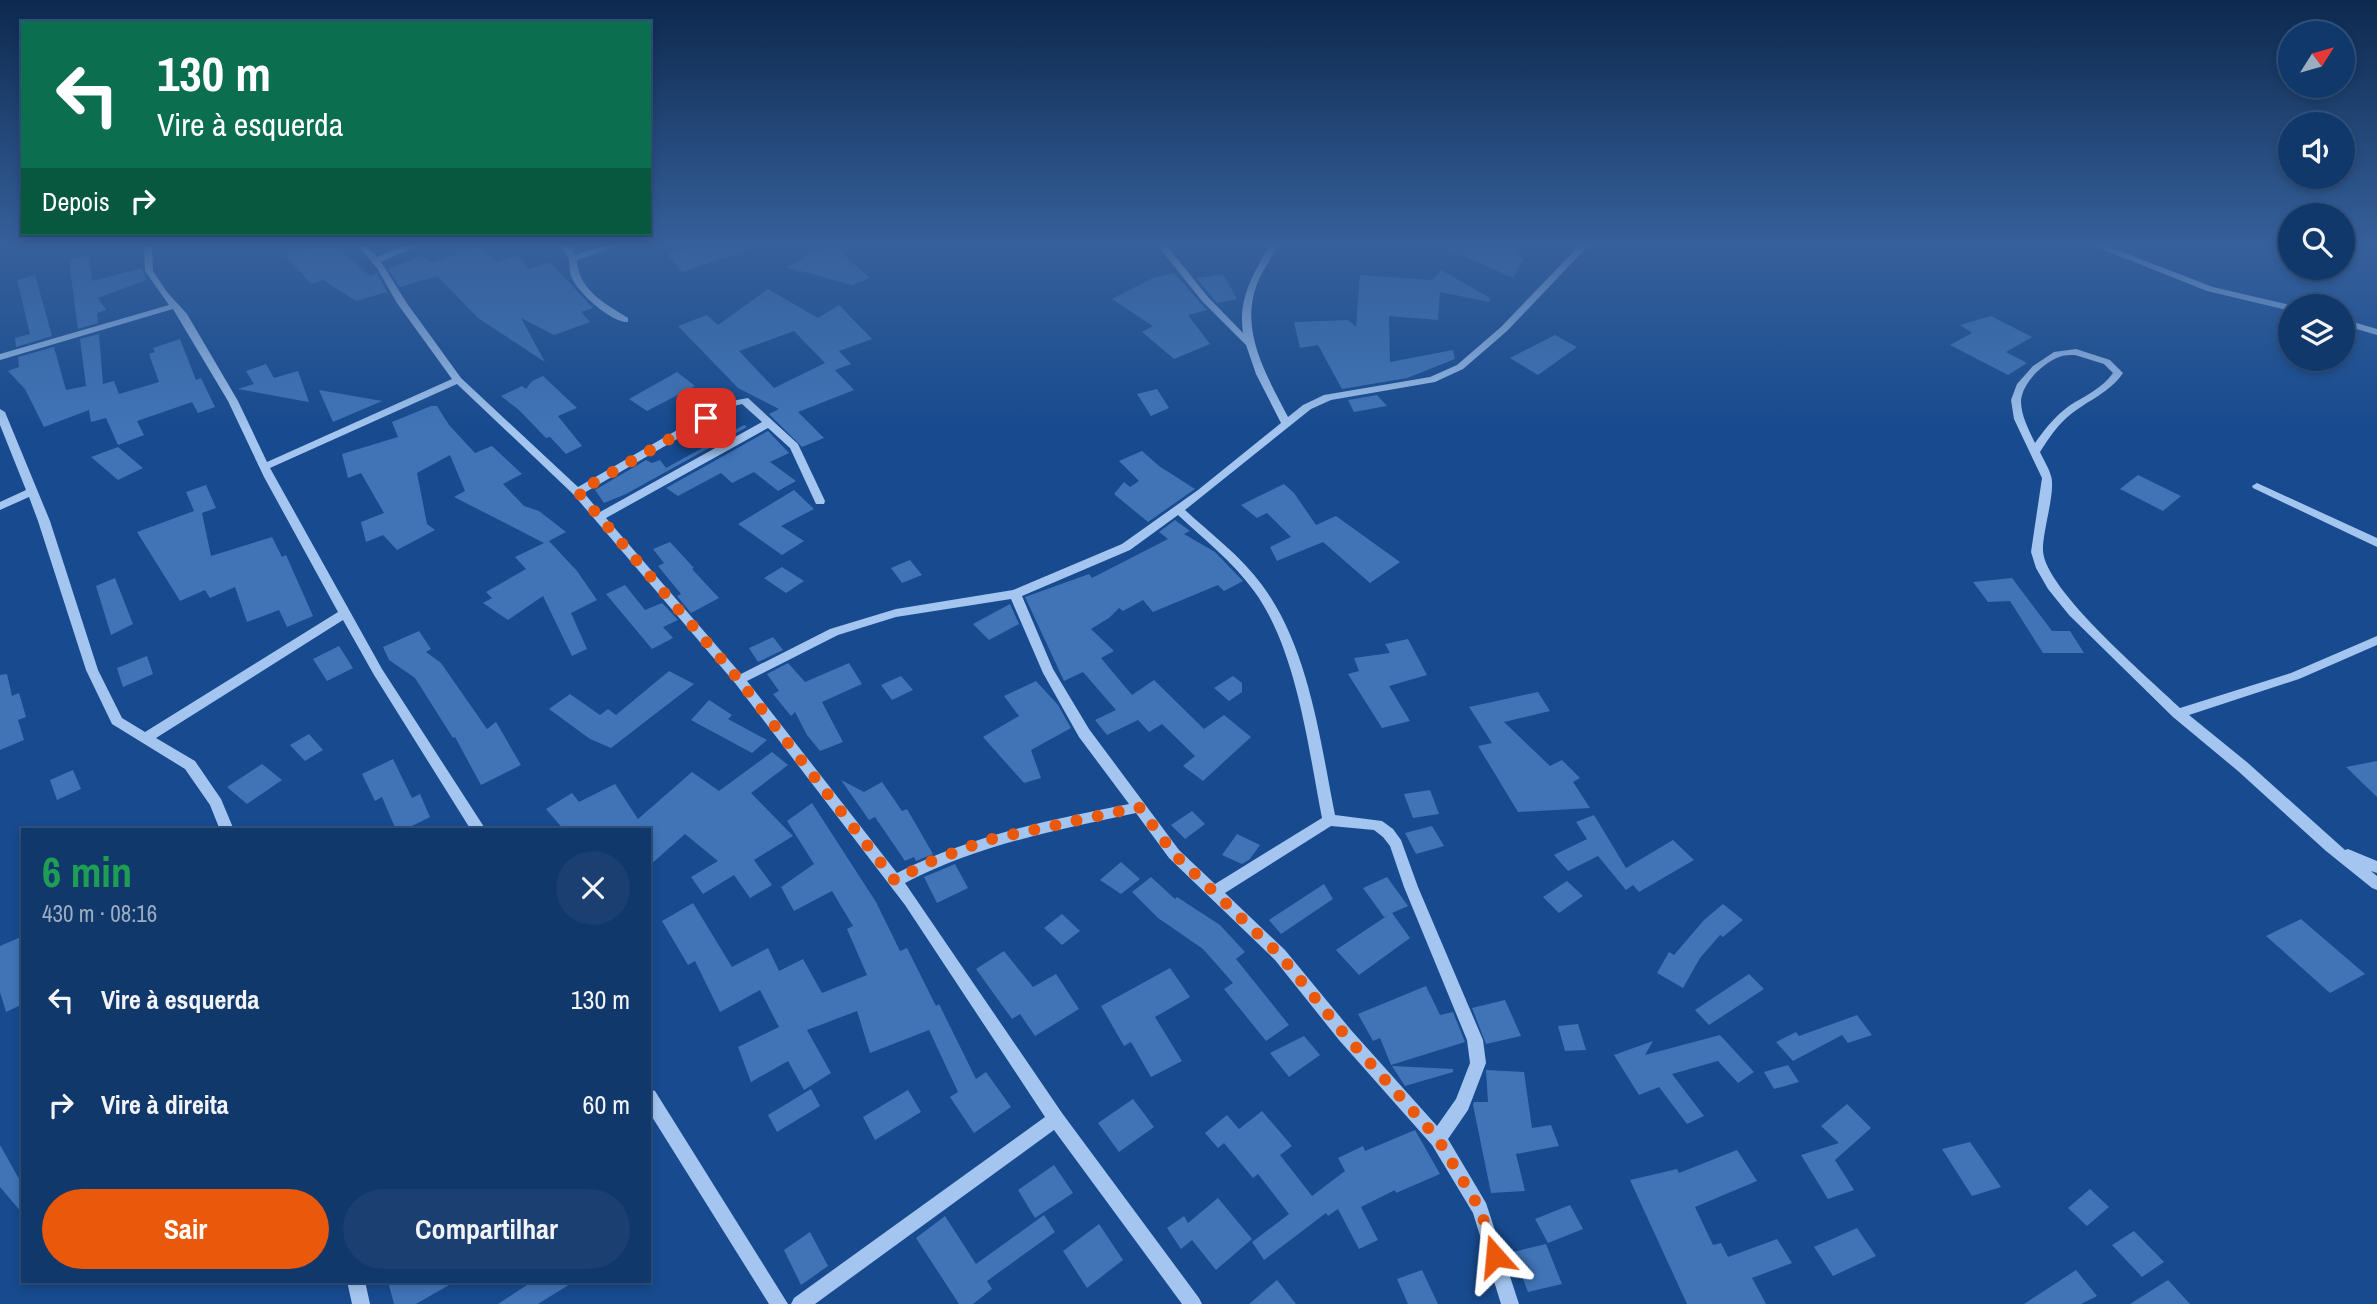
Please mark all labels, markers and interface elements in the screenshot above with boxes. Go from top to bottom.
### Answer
north arrow [2278,21,2356,98]
map controls [2278,21,2355,371]
text: 130 m [157,40,271,106]
icon: left [42,49,133,140]
text: Vire à esquerda [157,103,343,146]
button: sound [2278,112,2355,189]
icon: right [124,182,162,220]
text: Depois [42,184,110,219]
button: search [2278,203,2355,280]
button: layers [2278,294,2355,371]
pin [676,388,736,448]
icon: arrive [687,399,725,437]
text: 6 min [42,844,132,900]
button: close [556,851,630,925]
text: 430 m · 08:16 [42,898,157,929]
icon: left [42,981,80,1019]
text: Vire à esquerda [101,982,259,1017]
text: 130 m [571,982,630,1017]
icon: right [42,1086,80,1124]
text: Vire à direita [101,1087,229,1122]
text: 60 m [583,1087,630,1122]
button: Sair [42,1189,329,1269]
button: Compartilhar [343,1189,630,1269]
position arrow [1458,1219,1532,1293]

